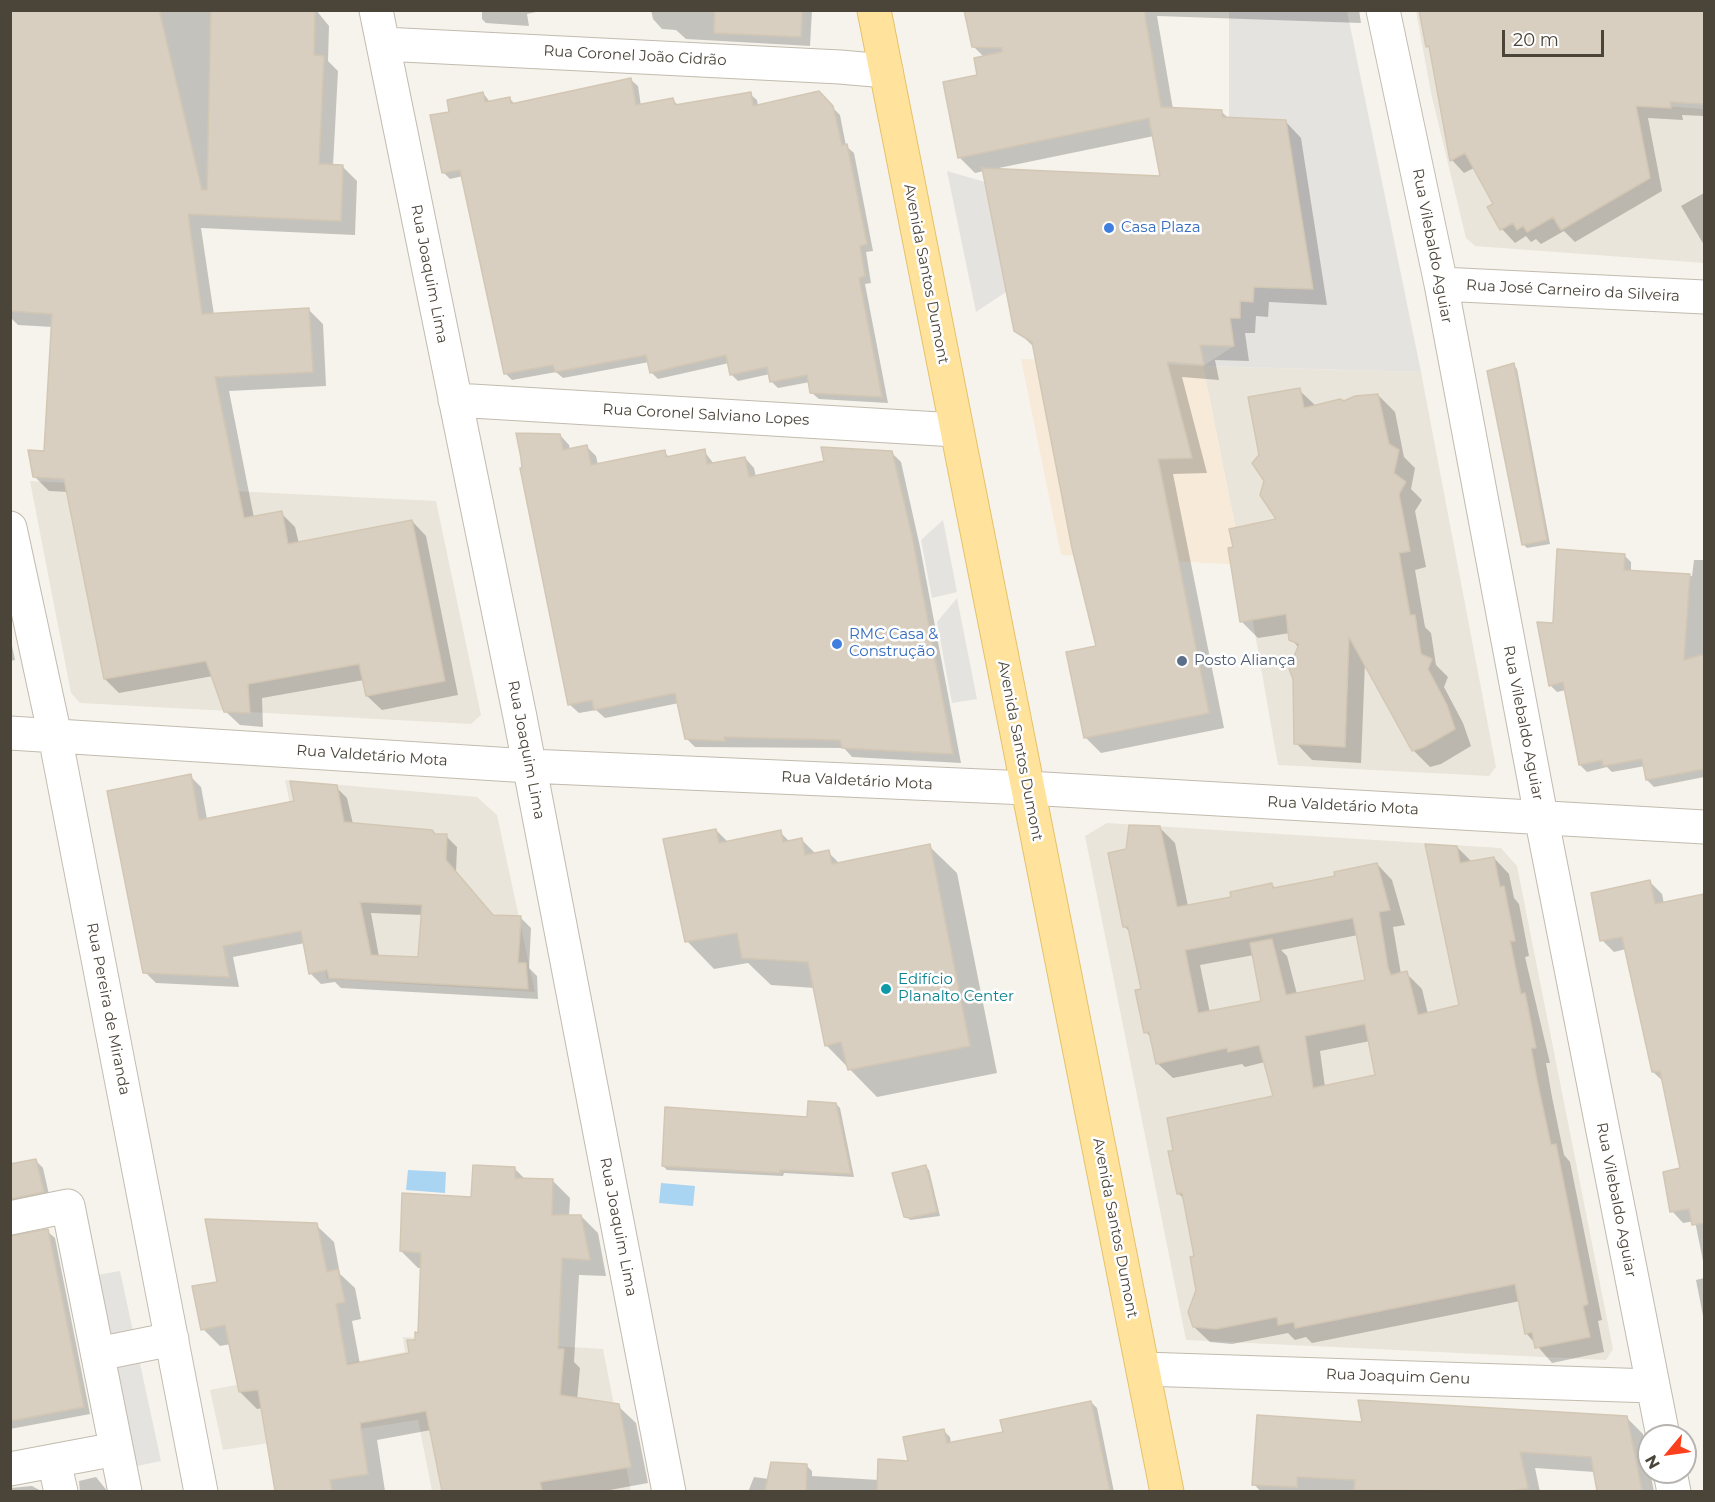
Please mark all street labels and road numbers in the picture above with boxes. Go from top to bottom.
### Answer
street label: Rua Coronel João Cidrão [543,42,727,70]
street label: Rua Vilebaldo Aguiar [1408,167,1456,325]
street label: Avenida Santos Dumont [900,182,952,366]
street label: Rua Joaquim Lima [407,203,451,345]
street label: Rua José Carneiro da Silveira [1466,276,1680,306]
street label: Rua Coronel Salviano Lopes [602,401,810,429]
street label: Rua Vilebaldo Aguiar [1499,644,1547,802]
street label: Avenida Santos Dumont [994,659,1046,843]
street label: Rua Joaquim Lima [504,679,548,821]
street label: Rua Valdetário Mota [296,742,448,770]
street label: Rua Valdetário Mota [781,768,933,794]
street label: Rua Valdetário Mota [1267,793,1419,819]
street label: Rua Pereira de Miranda [82,921,134,1097]
street label: Rua Vilebaldo Aguiar [1592,1121,1640,1279]
street label: Avenida Santos Dumont [1089,1136,1141,1320]
street label: Rua Joaquim Lima [596,1156,640,1298]
street label: Rua Joaquim Genu [1326,1365,1470,1389]

